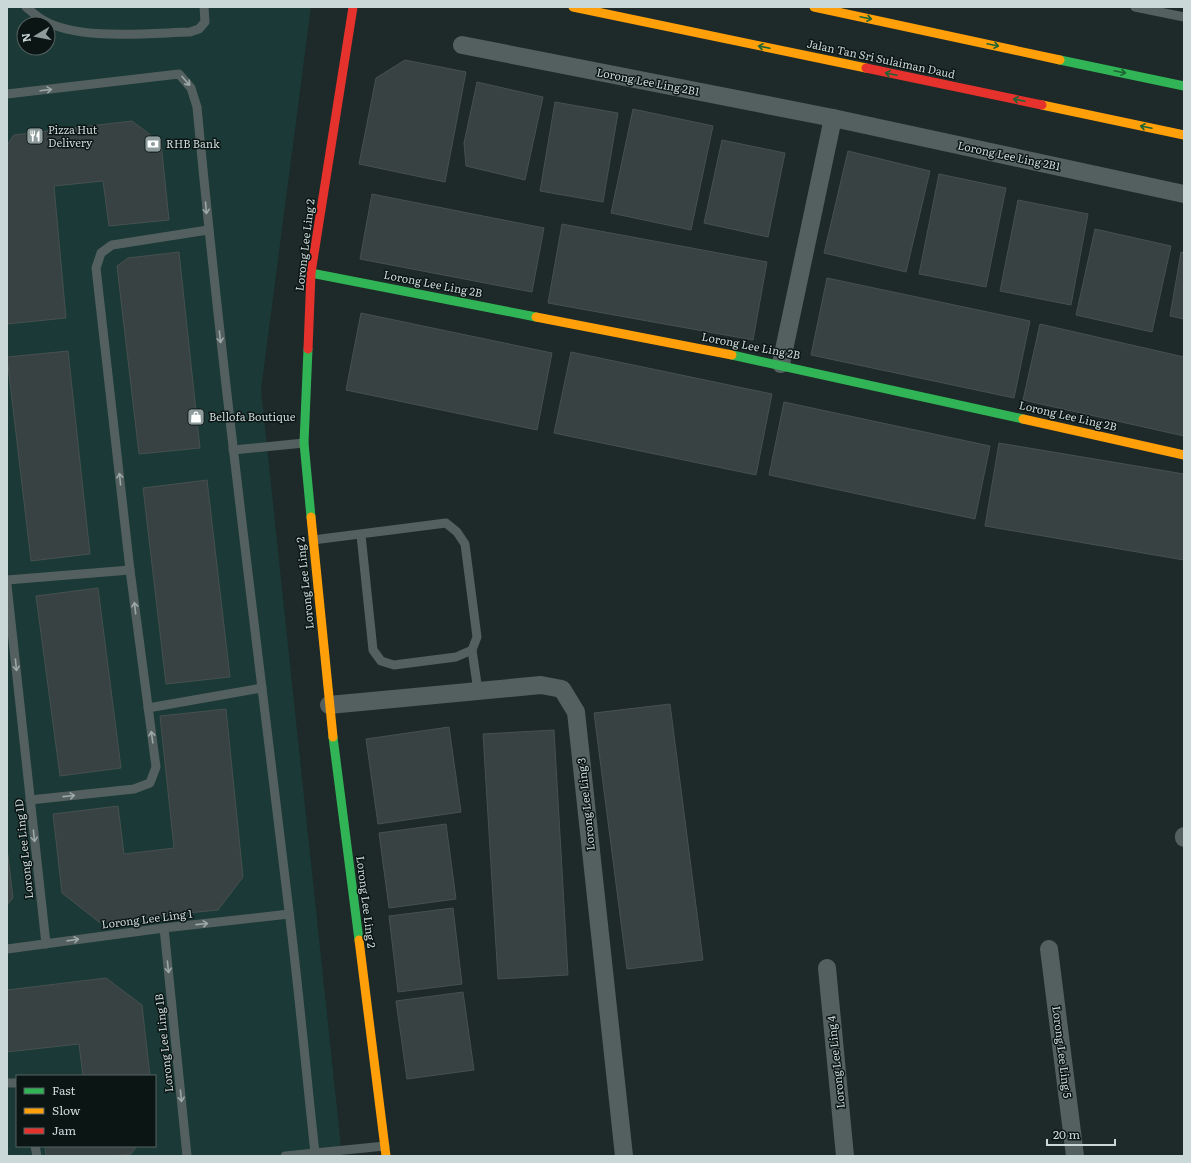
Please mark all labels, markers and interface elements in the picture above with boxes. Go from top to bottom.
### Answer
one-way arrow [859,15,872,23]
north arrow [16,16,56,56]
text: N [16,32,34,44]
street label: Jalan Tan Sri Sulaiman Daud [806,34,957,82]
one-way arrow [986,42,999,50]
one-way arrow [758,43,771,51]
street label: Lorong Lee Ling 2B1 [595,63,702,99]
one-way arrow [885,69,898,77]
one-way arrow [1113,69,1126,77]
one-way arrow [181,76,190,87]
one-way arrow [39,86,52,94]
one-way arrow [1012,96,1025,104]
place label: Pizza Hut Delivery [48,121,98,150]
one-way arrow [1140,123,1153,131]
restaurant icon: Pizza Hut Delivery [25,126,45,146]
bank icon: RHB Bank [143,134,163,154]
place label: RHB Bank [166,135,220,151]
street label: Lorong Lee Ling 2B1 [956,136,1063,174]
street label: Lorong Lee Ling 2 [290,197,318,292]
one-way arrow [203,201,210,214]
street label: Lorong Lee Ling 2B [383,266,484,300]
street label: Lorong Lee Ling 2B [701,328,802,362]
one-way arrow [217,330,224,343]
street label: Lorong Lee Ling 2B [1018,396,1119,434]
shop icon: Bellofa Boutique [186,407,206,427]
place label: Bellofa Boutique [209,408,296,424]
one-way arrow [116,473,124,486]
street label: Lorong Lee Ling 2 [291,536,317,630]
one-way arrow [131,602,139,615]
one-way arrow [12,659,19,672]
one-way arrow [148,731,156,744]
street label: Lorong Lee Ling 3 [572,757,598,851]
one-way arrow [62,792,75,799]
street label: Lorong Lee Ling 1D [10,798,36,900]
one-way arrow [31,830,38,843]
street label: Lorong Lee Ling 2 [353,855,381,949]
street label: Lorong Lee Ling 1 [100,904,194,932]
one-way arrow [195,920,208,928]
one-way arrow [66,936,79,944]
one-way arrow [164,960,172,973]
street label: Lorong Lee Ling 1B [150,993,176,1093]
street label: Lorong Lee Ling 5 [1049,1005,1077,1099]
street label: Lorong Lee Ling 4 [822,1015,848,1109]
legend [16,1075,156,1147]
text: Fast [52,1081,76,1099]
one-way arrow [177,1089,185,1102]
text: Slow [52,1101,81,1119]
text: Jam [52,1121,77,1139]
scale bar [1047,1121,1115,1147]
text: 20 m [1053,1125,1080,1143]

